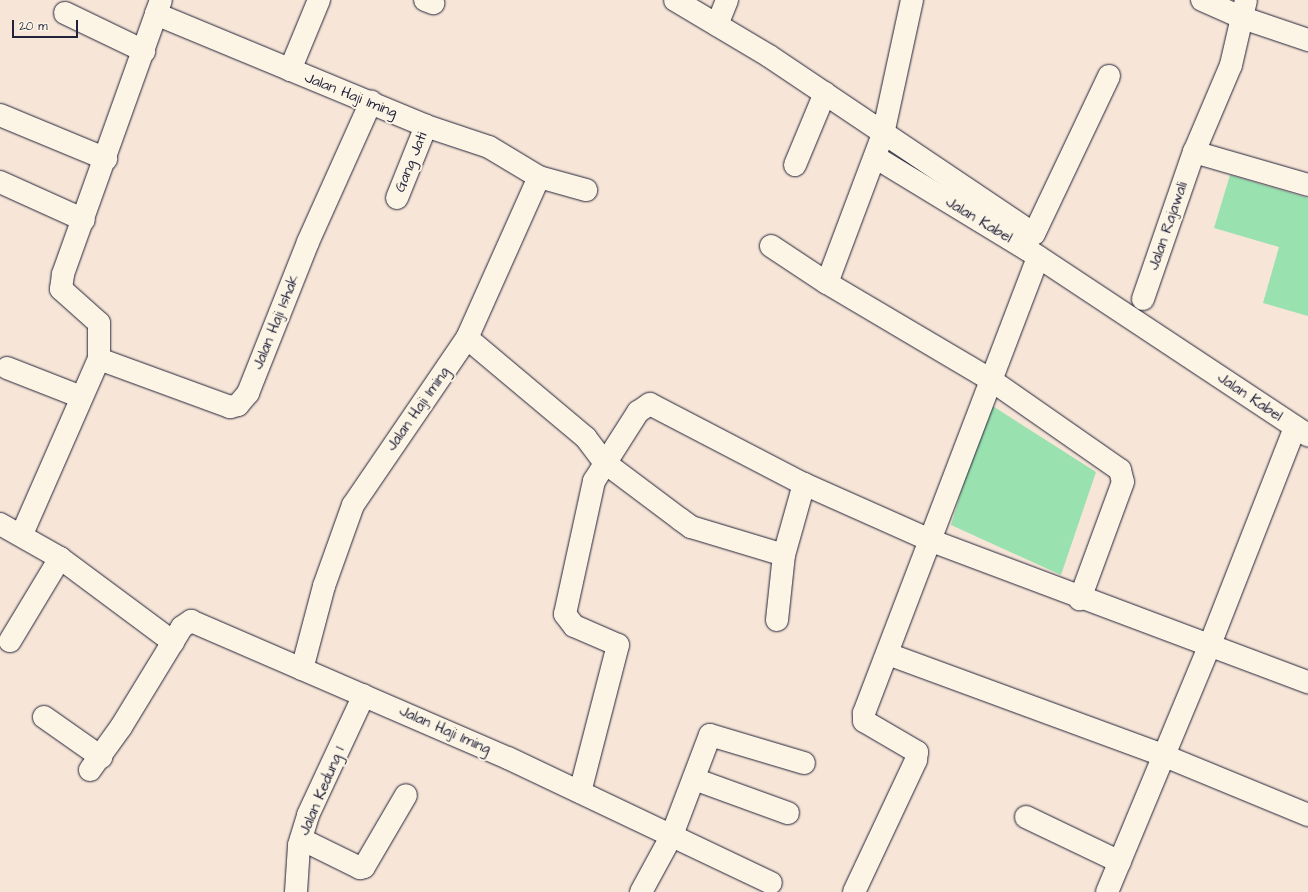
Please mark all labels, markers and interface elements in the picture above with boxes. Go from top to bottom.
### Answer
scale bar [14,12,80,38]
text: 20 m [19,18,48,35]
street label: Jalan Haji Iming [302,68,400,122]
street label: Gang Jati [391,129,431,195]
street label: Jalan Rajawali [1145,180,1191,272]
street label: Jalan Kabel [942,193,1016,247]
street label: Jalan Haji Ishak [249,272,303,372]
street label: Jalan Haji Iming [382,364,454,454]
street label: Jalan Kabel [1214,369,1286,425]
street label: Jalan Haji Iming [396,702,494,758]
street label: Jalan Kedung 1 [295,744,349,838]

